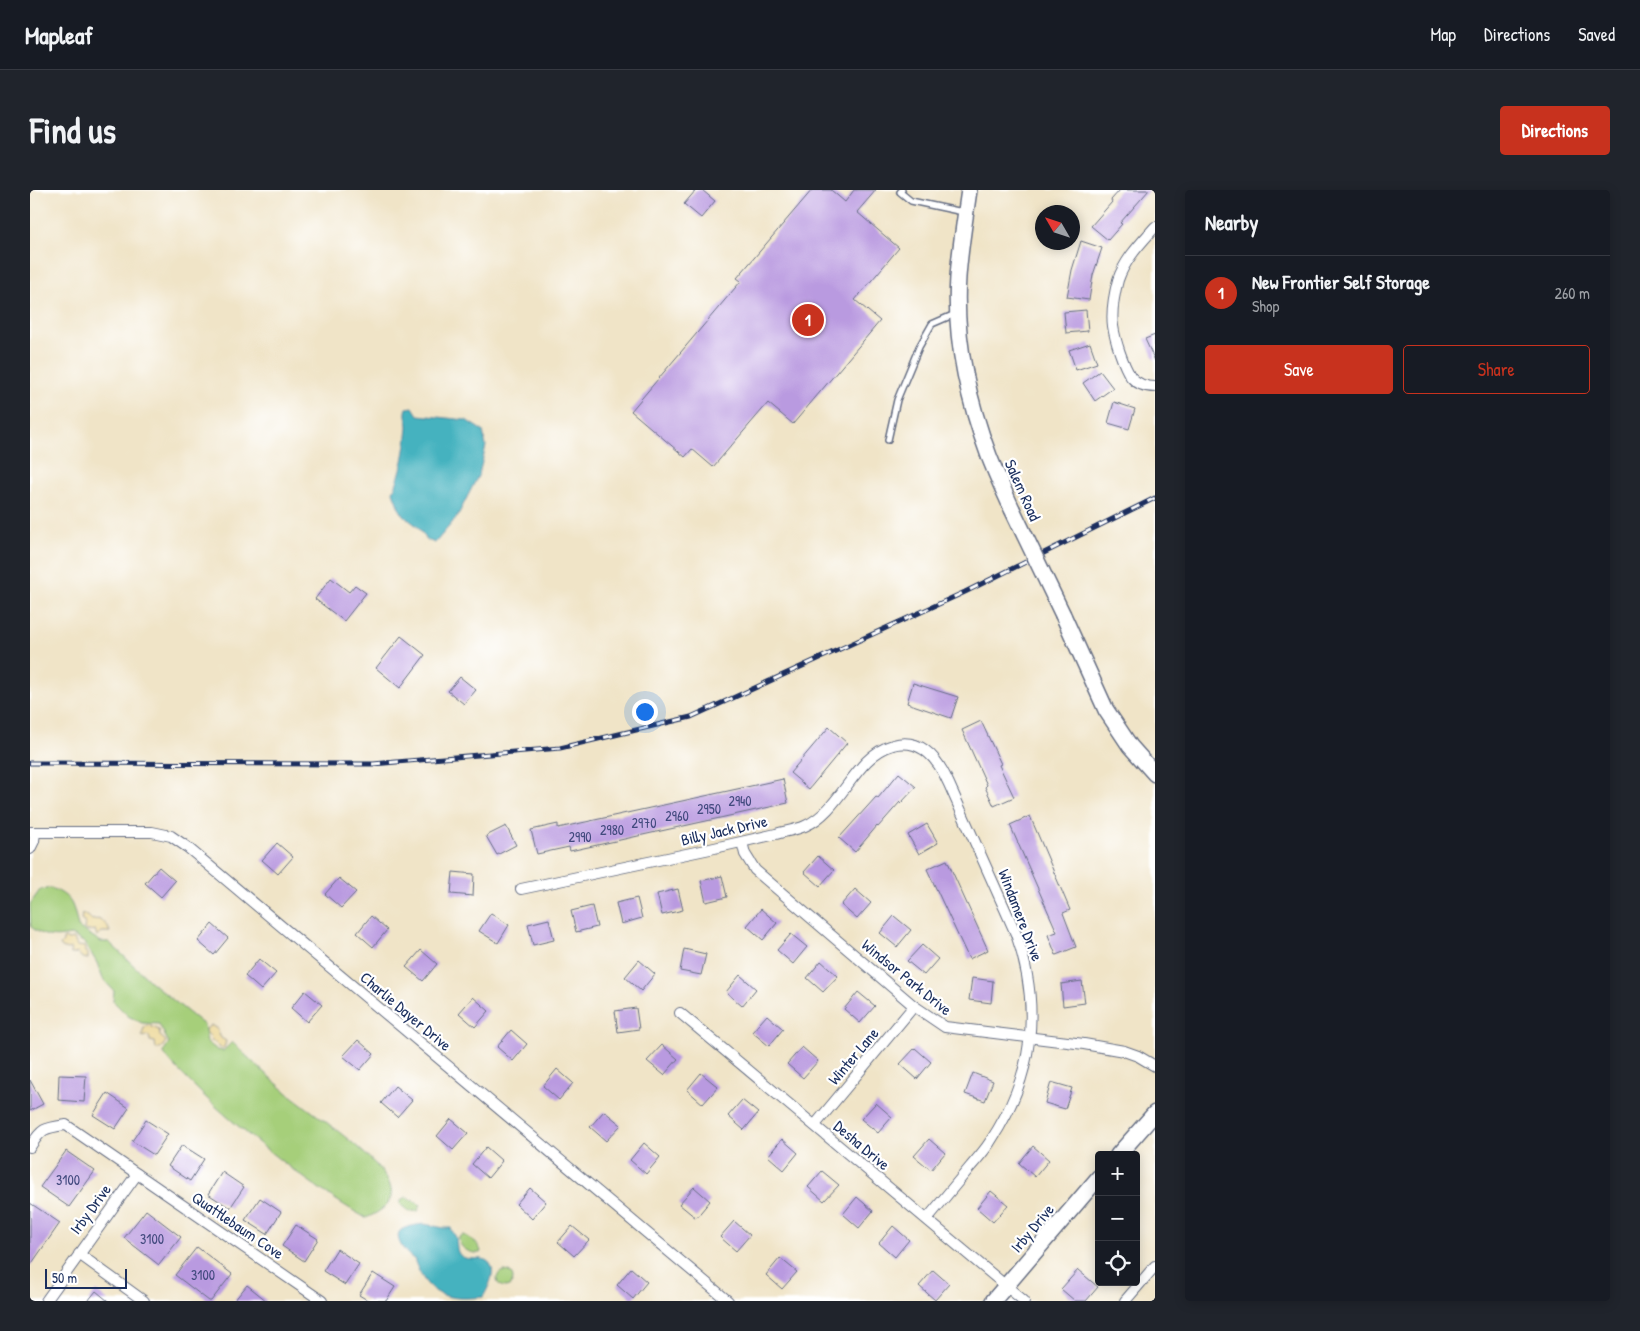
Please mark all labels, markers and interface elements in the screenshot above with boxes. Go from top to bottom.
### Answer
text: Mapleaf [25,19,93,51]
text: Map [1431,22,1456,47]
text: Directions [1484,22,1550,47]
text: Saved [1578,22,1615,47]
button: Directions [1500,106,1610,155]
text: Find us [30,107,116,154]
north arrow [1035,205,1080,250]
text: Nearby [1205,208,1258,237]
text: New Frontier Self Storage [1252,269,1430,295]
text: 1 [1218,282,1224,304]
text: 260 m [1554,282,1590,304]
text: Shop [1252,295,1279,317]
pin: 1 [792,301,824,339]
button: Save [1205,345,1393,394]
button: Share [1403,345,1590,394]
street label: Salem Road [1000,456,1046,524]
your location [632,699,658,725]
house number: 2940 [728,791,752,810]
house number: 2950 [697,799,721,818]
house number: 2960 [665,806,689,825]
street label: Billy Jack Drive [679,809,770,851]
house number: 2970 [632,813,656,832]
house number: 2980 [600,820,624,839]
house number: 2990 [568,827,592,846]
street label: Windamere Drive [993,866,1049,965]
street label: Windsor Park Drive [857,934,957,1021]
street label: Charlie Dayer Drive [356,966,457,1056]
street label: Winter Lane [823,1022,884,1089]
street label: Desha Drive [829,1115,895,1175]
map controls [1095,1151,1140,1286]
button: + [1095,1151,1140,1196]
house number: 3100 [56,1170,80,1189]
street label: Irby Drive [64,1179,116,1239]
street label: Quattlebaum Cove [188,1186,289,1264]
button: − [1095,1196,1140,1241]
street label: Irby Drive [1005,1199,1059,1257]
house number: 3100 [140,1229,164,1248]
button: locate [1095,1241,1140,1286]
house number: 3100 [191,1265,215,1284]
scale bar [45,1266,128,1289]
text: 50 m [52,1268,77,1287]

